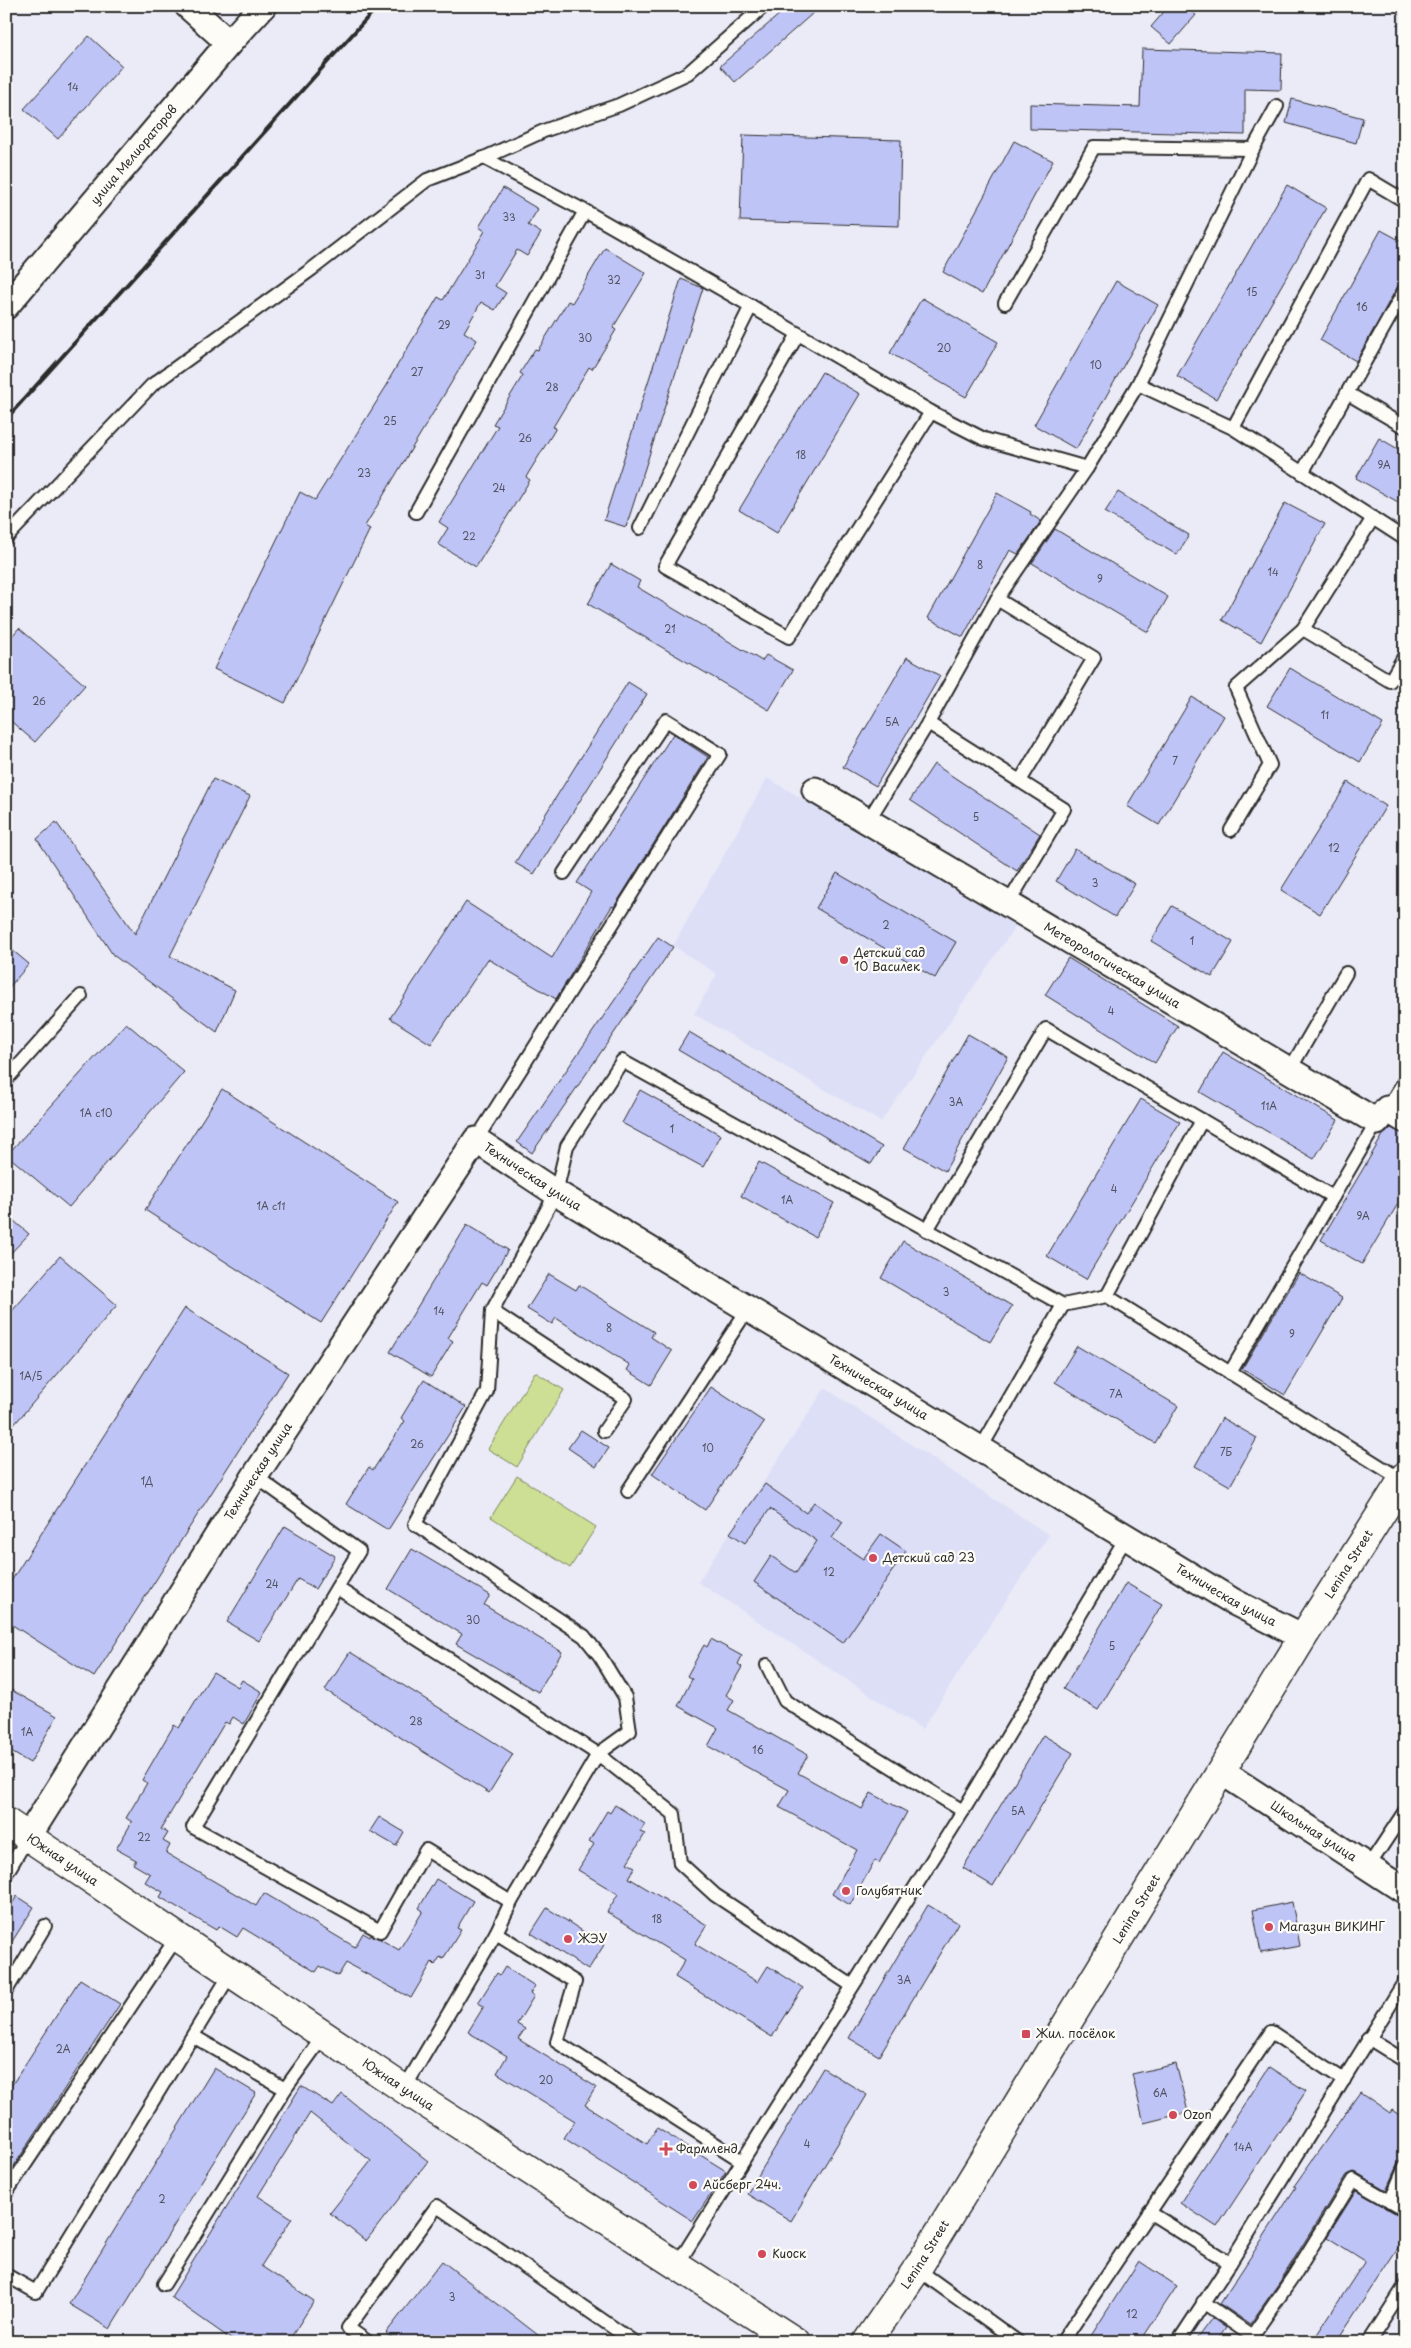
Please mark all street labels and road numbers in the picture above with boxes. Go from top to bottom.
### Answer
street label: улица Мелиораторов [86,101,181,208]
street label: Метеорологическая улица [1041,917,1185,1012]
street label: Техническая улица [481,1138,586,1215]
street label: Техническая улица [826,1350,932,1424]
street label: Техническая улица [219,1418,296,1523]
street label: Lenina Street [1320,1526,1377,1602]
street label: Техническая улица [1173,1559,1280,1630]
street label: Школьная улица [1267,1796,1361,1866]
street label: Южная улица [24,1829,103,1890]
street label: Lenina Street [1108,1871,1164,1947]
street label: Южная улица [359,2054,438,2114]
street label: Lenina Street [896,2216,953,2292]

